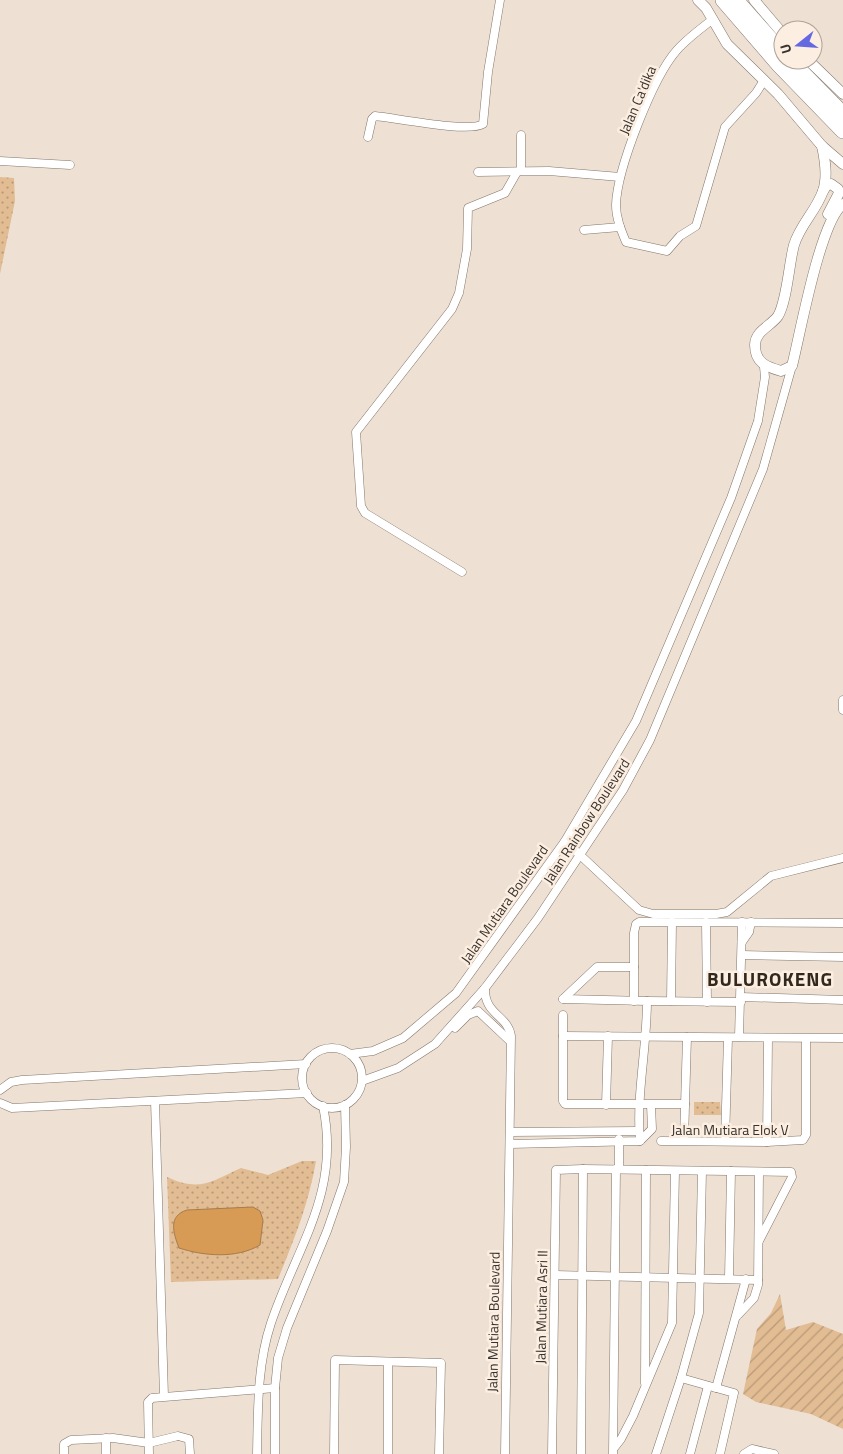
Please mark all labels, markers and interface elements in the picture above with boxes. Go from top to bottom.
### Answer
north arrow [773,20,823,70]
text: U [774,41,796,56]
street label: Jalan Ca'dika [613,62,661,138]
street label: Jalan Rainbow Boulevard [537,754,635,888]
street label: Jalan Mutiara Boulevard [455,840,553,968]
district label: BULUROKENG [707,964,833,993]
street label: Jalan Mutiara Elok V [671,1119,789,1140]
street label: Jalan Mutiara Asri II [530,1250,552,1364]
street label: Jalan Mutiara Boulevard [481,1252,505,1392]

